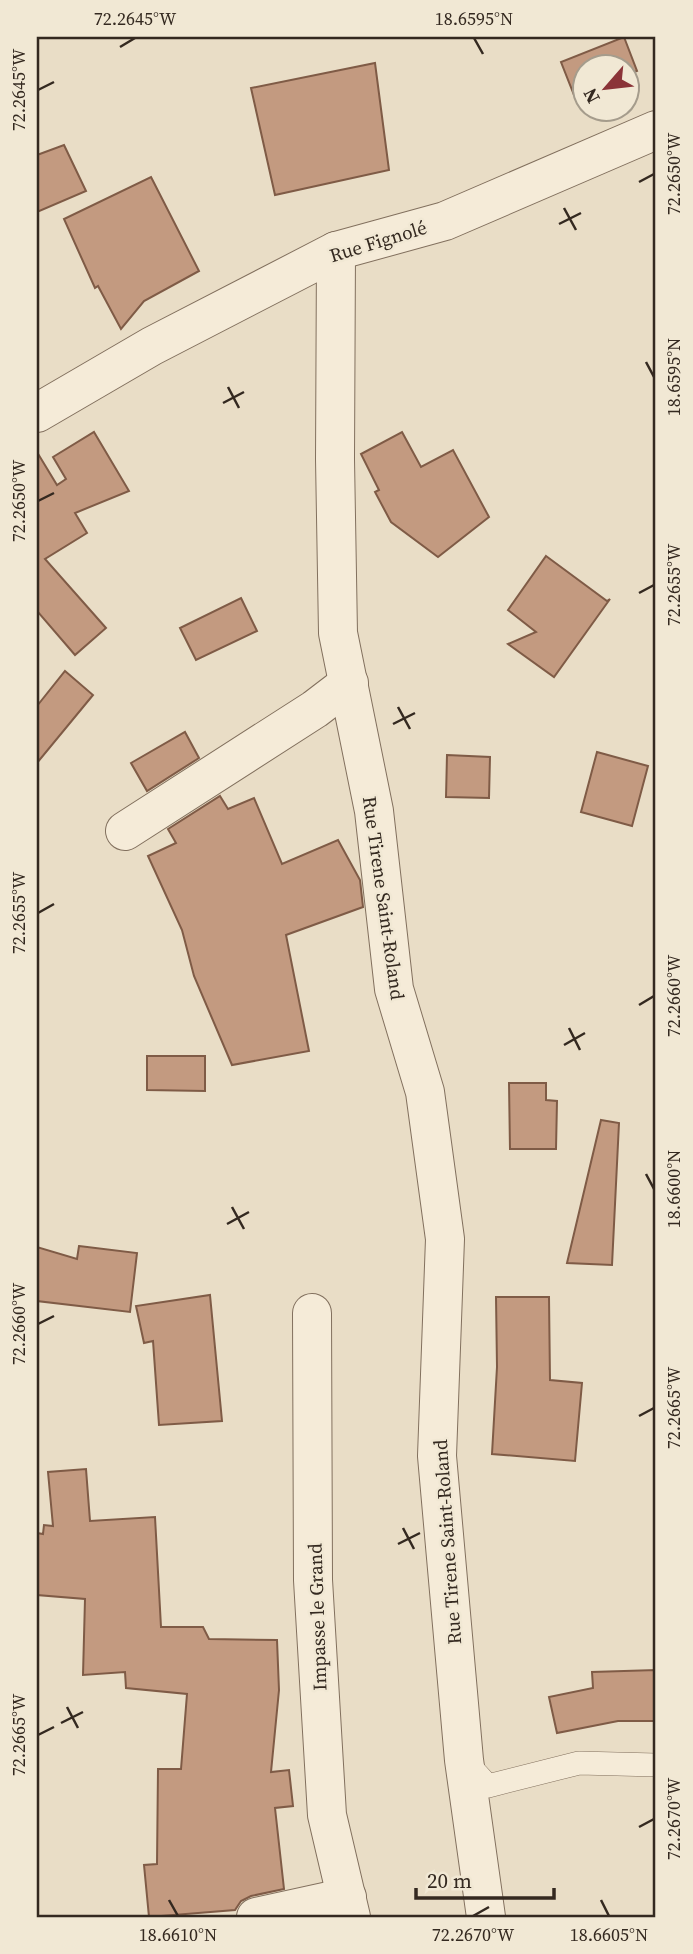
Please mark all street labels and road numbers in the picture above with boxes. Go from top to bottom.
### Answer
street label: Rue Fignolé [326,214,430,268]
street label: Rue Tirene Saint-Roland [357,794,411,1002]
street label: Rue Tirene Saint-Roland [427,1438,467,1645]
street label: Impasse le Grand [301,1543,333,1691]

